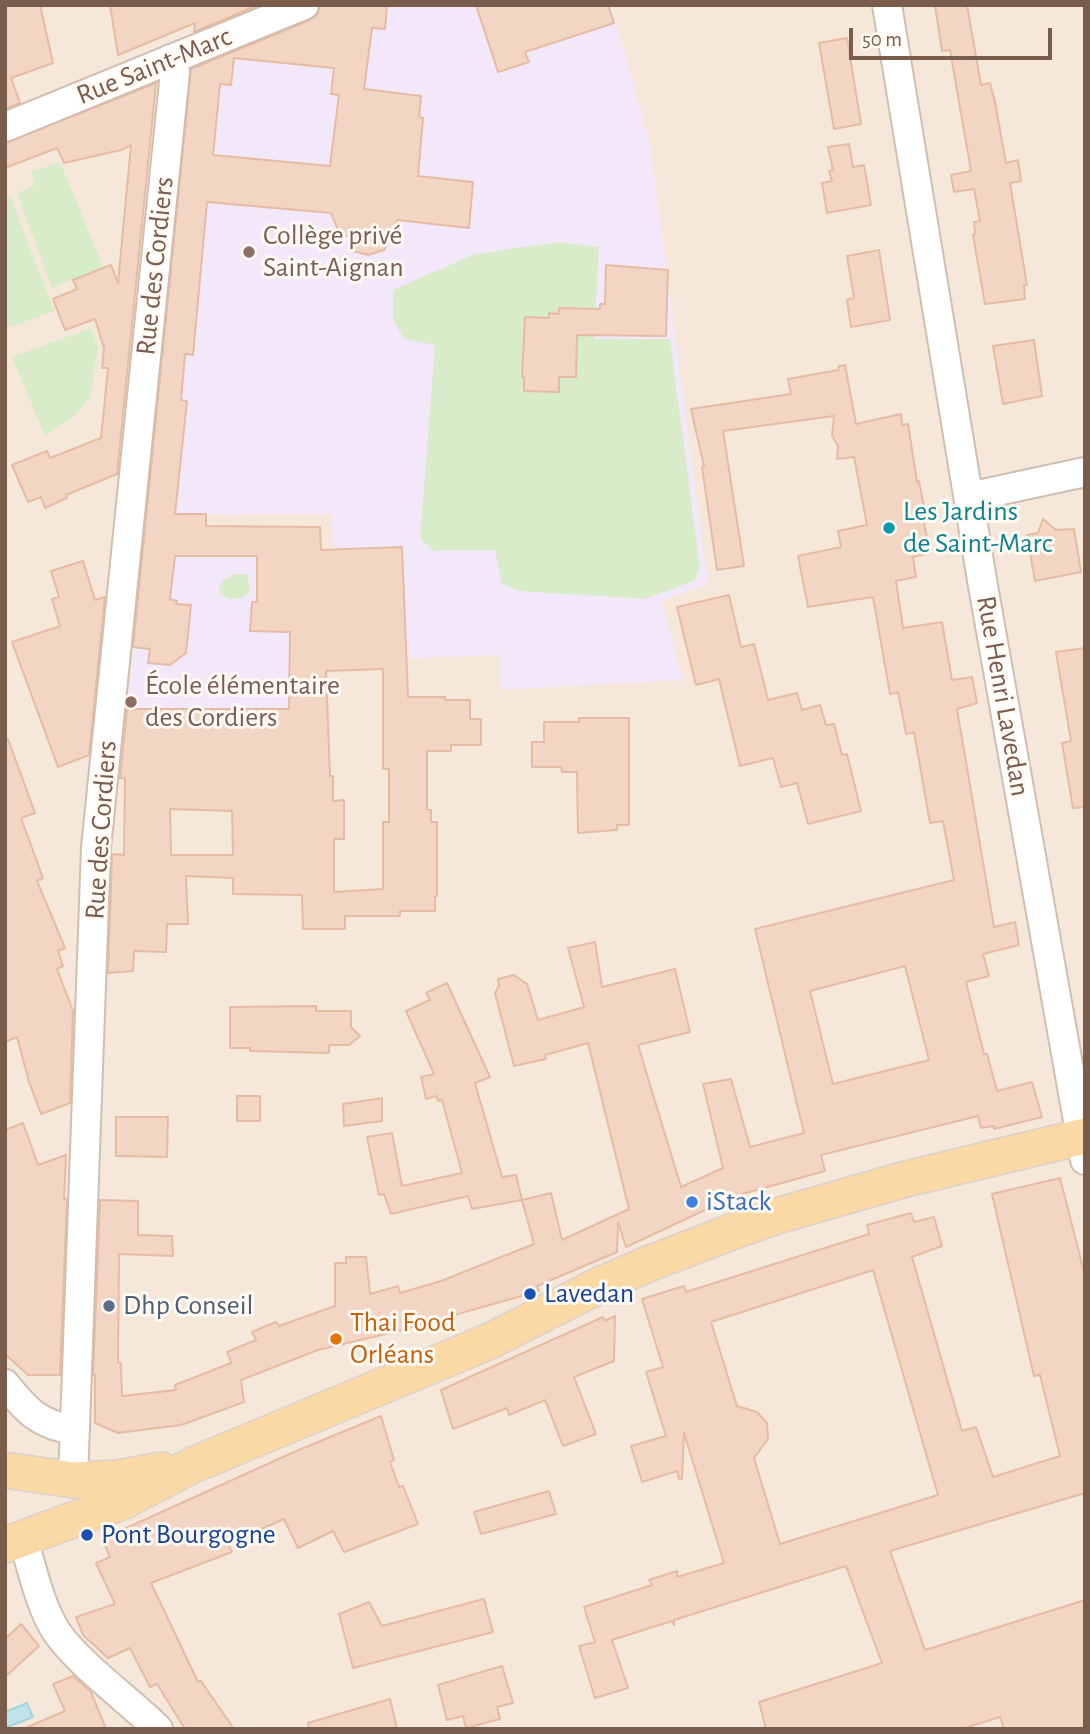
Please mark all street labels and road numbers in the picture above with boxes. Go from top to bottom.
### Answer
street label: Rue Saint-Marc [72,20,236,112]
street label: Rue des Cordiers [129,175,181,357]
street label: Rue Henri Lavedan [969,593,1037,799]
street label: Rue des Cordiers [78,739,124,921]

